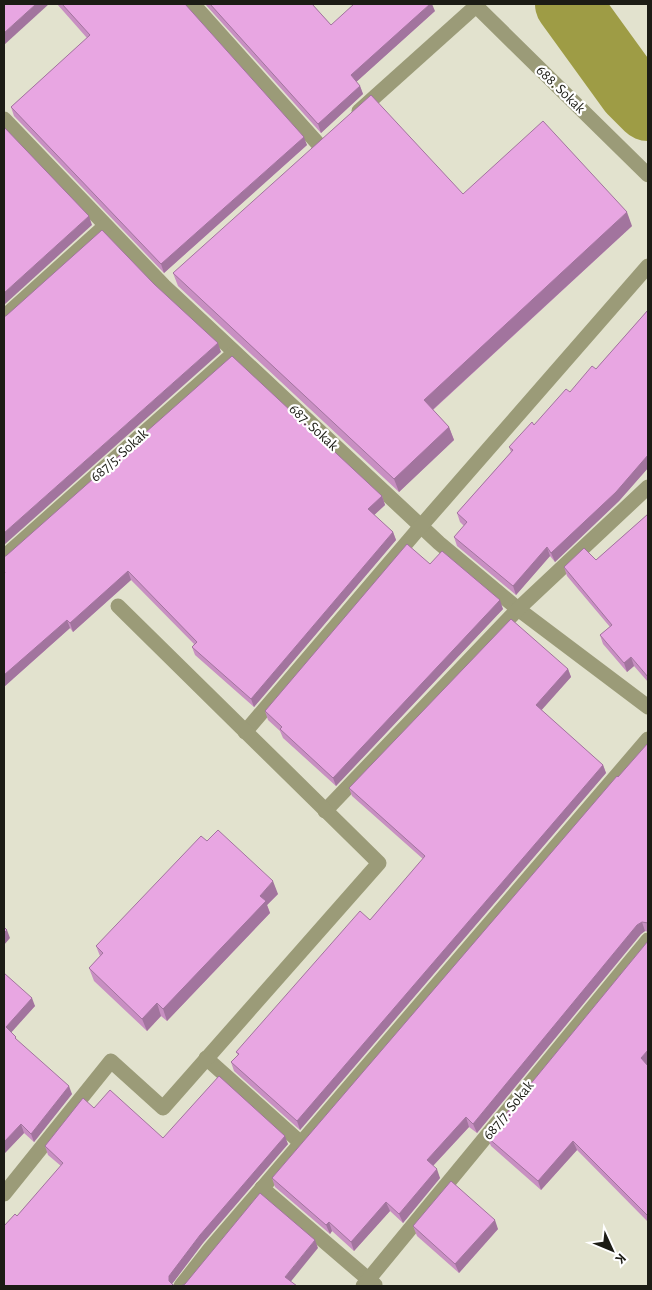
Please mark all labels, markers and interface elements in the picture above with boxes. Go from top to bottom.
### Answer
street label: 688. Sokak [533,63,588,116]
street label: 687. Sokak [286,401,341,454]
street label: 687/5. Sokak [88,426,151,485]
street label: 687/7. Sokak [480,1078,537,1143]
north arrow [587,1225,637,1275]
text: K [612,1251,629,1267]

